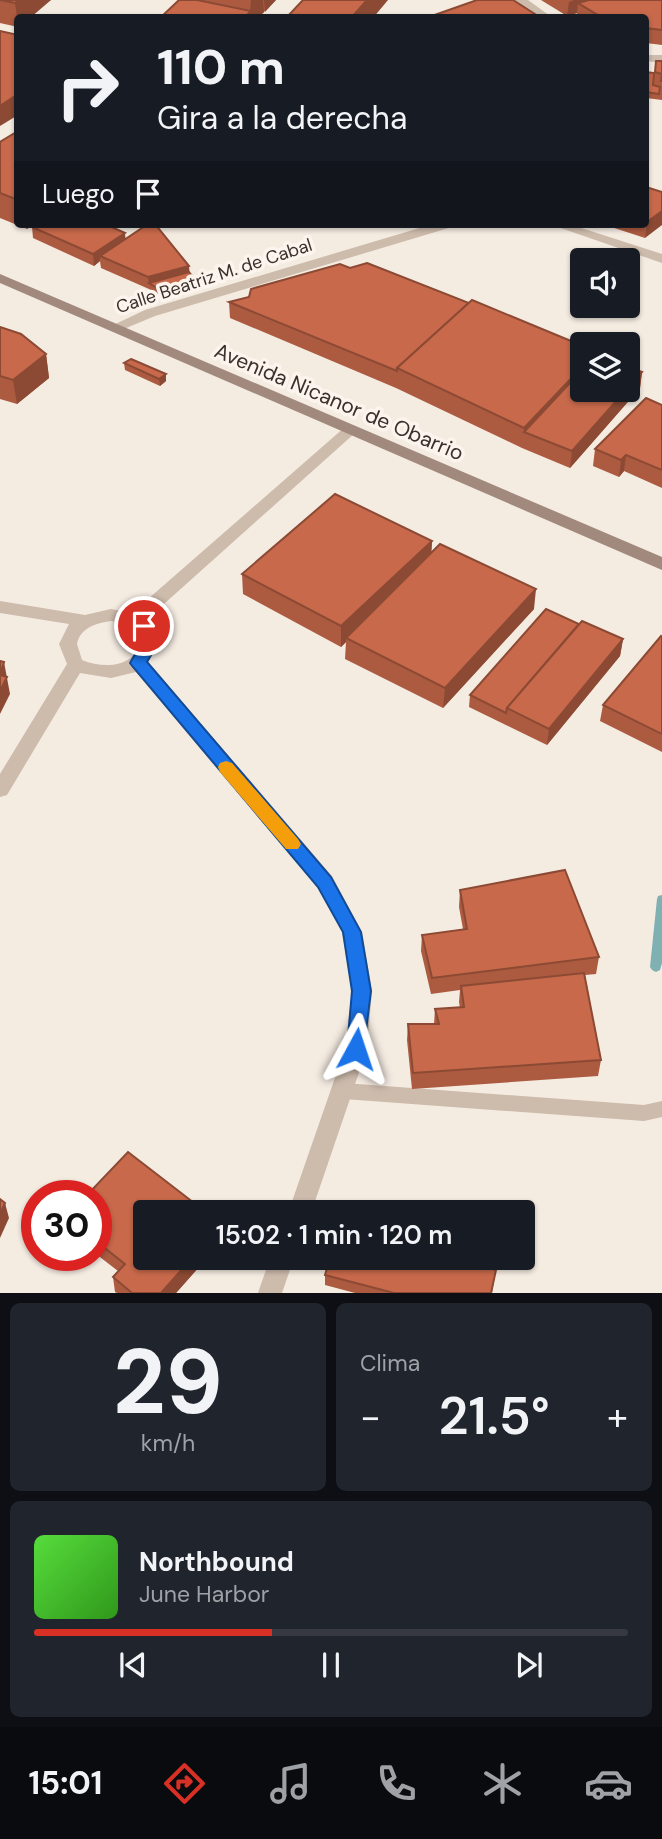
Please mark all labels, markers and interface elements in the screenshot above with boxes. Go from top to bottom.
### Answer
text: 110 m [157,35,285,99]
icon: right [42,42,133,133]
text: Gira a la derecha [157,97,407,139]
icon: arrive [129,175,167,213]
text: Luego [42,177,115,211]
street label: Calle Beatriz M. de Cabal [113,233,315,319]
map controls [570,248,640,402]
button: sound [570,248,640,318]
button: layers [570,332,640,402]
street label: Avenida Nicanor de Obarrio [210,337,468,467]
pin [114,596,174,656]
icon: arrive [125,607,163,645]
position arrow [319,1012,393,1086]
speed limit sign: 30 [21,1180,112,1271]
text: 15:02 · 1 min · 120 m [216,1218,452,1252]
text: 29 [113,1323,223,1441]
text: Clima [360,1348,420,1378]
text: 21.5° [438,1382,550,1450]
text: − [360,1392,381,1442]
text: + [607,1392,628,1442]
text: km/h [141,1428,195,1458]
text: Northbound [139,1545,294,1579]
text: June Harbor [139,1579,269,1609]
icon: previous [114,1646,152,1684]
icon: pause [312,1646,350,1684]
icon: next [510,1646,548,1684]
icon: directions [160,1759,209,1808]
icon: music [266,1759,315,1808]
icon: phone [372,1759,421,1808]
icon: climate [478,1759,527,1808]
icon: car [584,1759,633,1808]
text: 15:01 [29,1762,102,1804]

